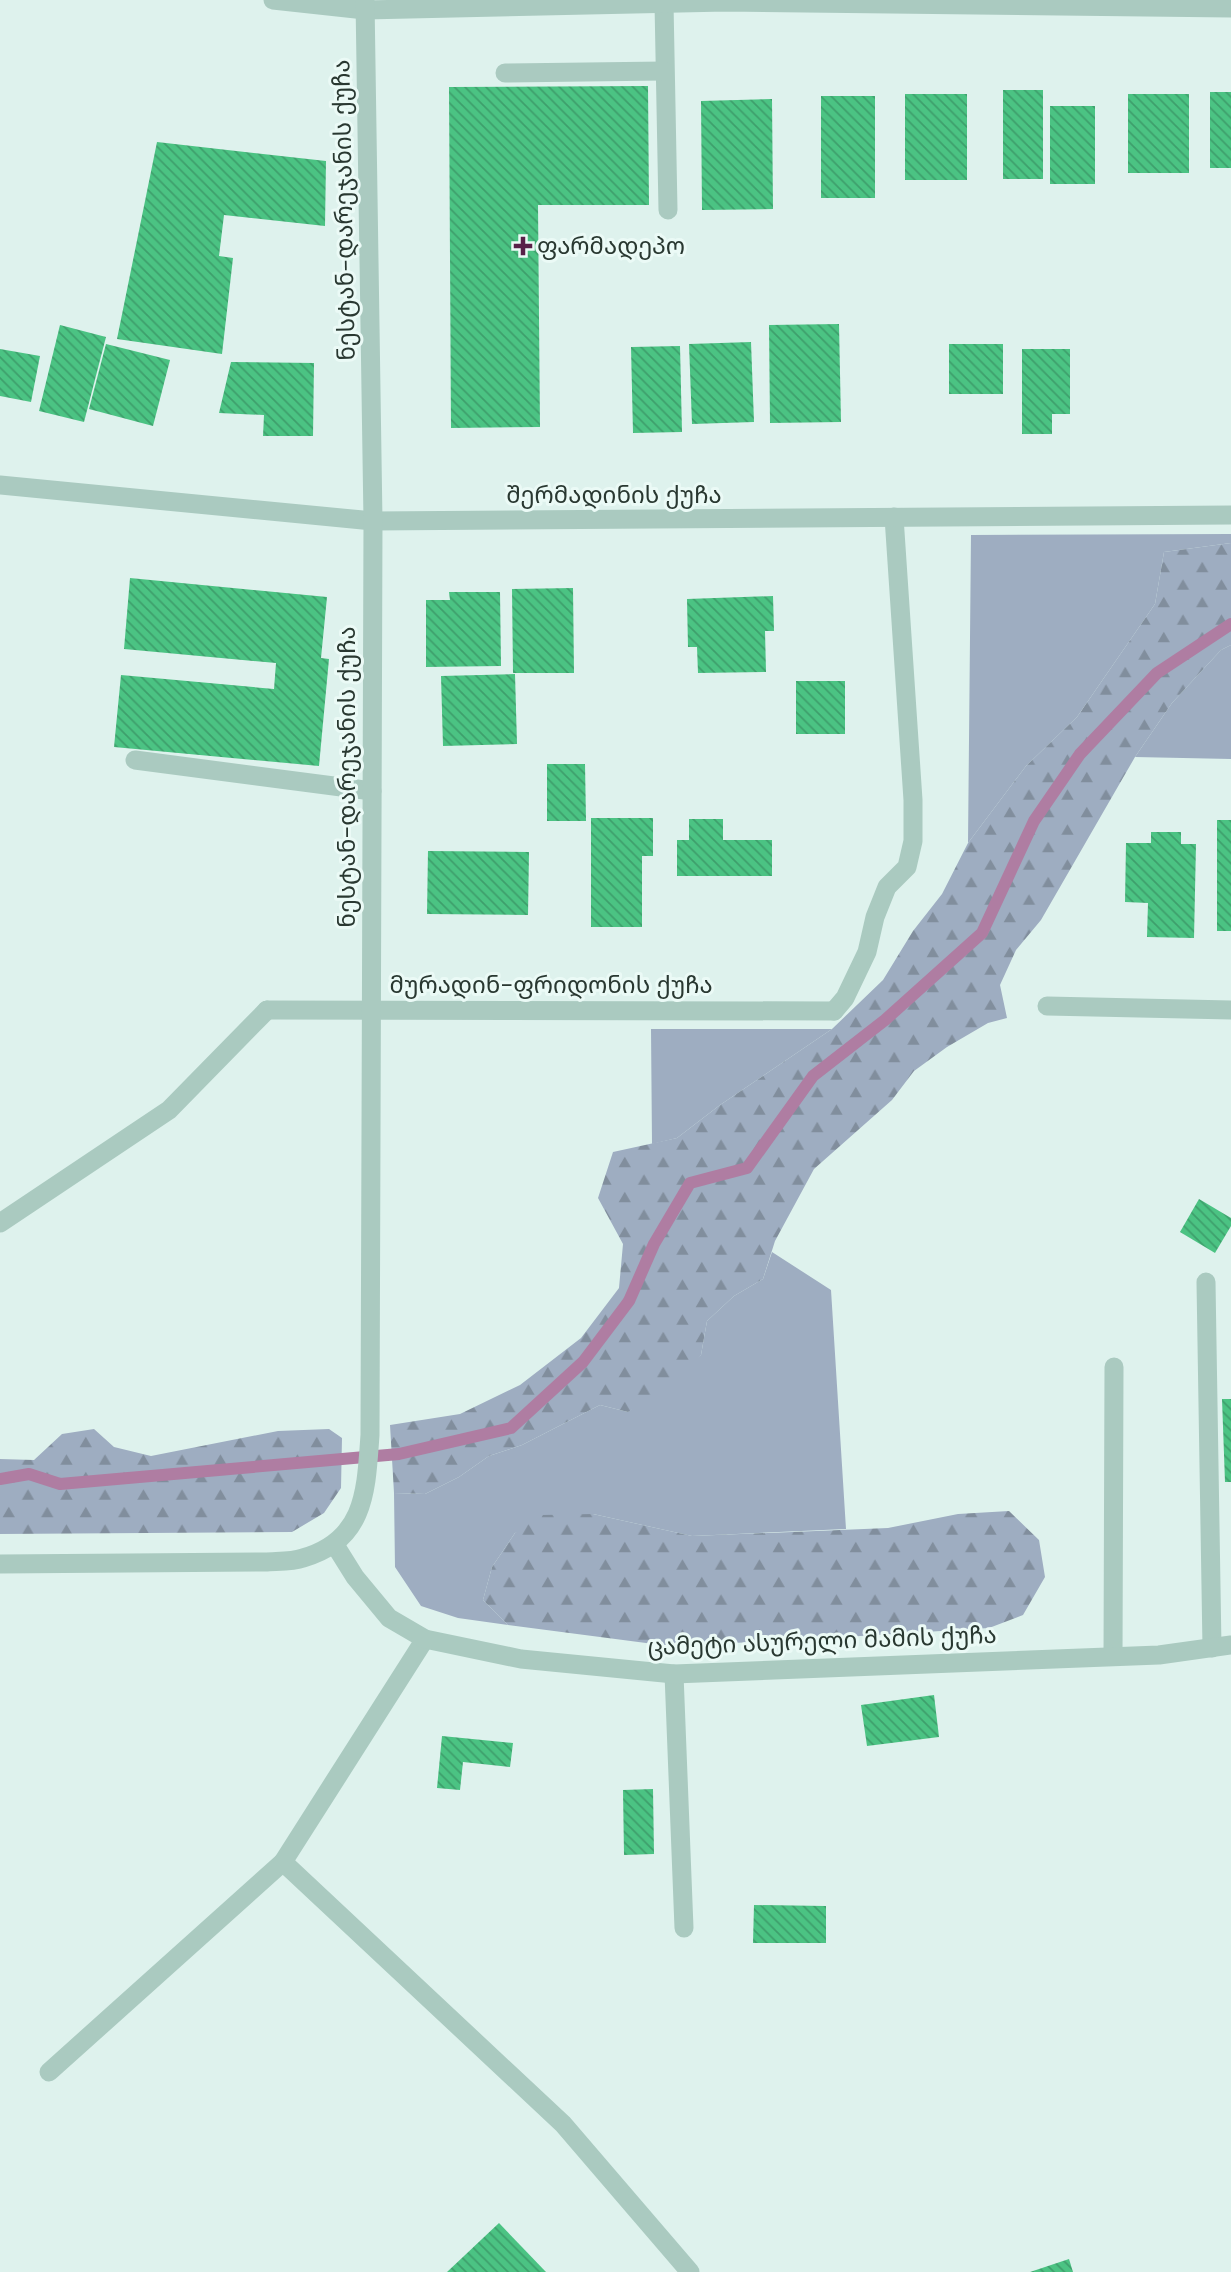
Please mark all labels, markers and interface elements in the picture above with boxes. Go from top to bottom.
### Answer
street label: ნესტან-დარეჯანის ქუჩა [325,59,362,361]
place label: ფარმადეპო [537,230,685,261]
marker: ფარმადეპო [515,238,531,254]
street label: შერმადინის ქუჩა [506,479,722,510]
street label: ნესტან-დარეჯანის ქუჩა [331,626,362,928]
street label: მურადინ-ფრიდონის ქუჩა [389,969,713,1000]
street label: ცამეტი ასურელი მამის ქუჩა [647,1619,997,1662]

